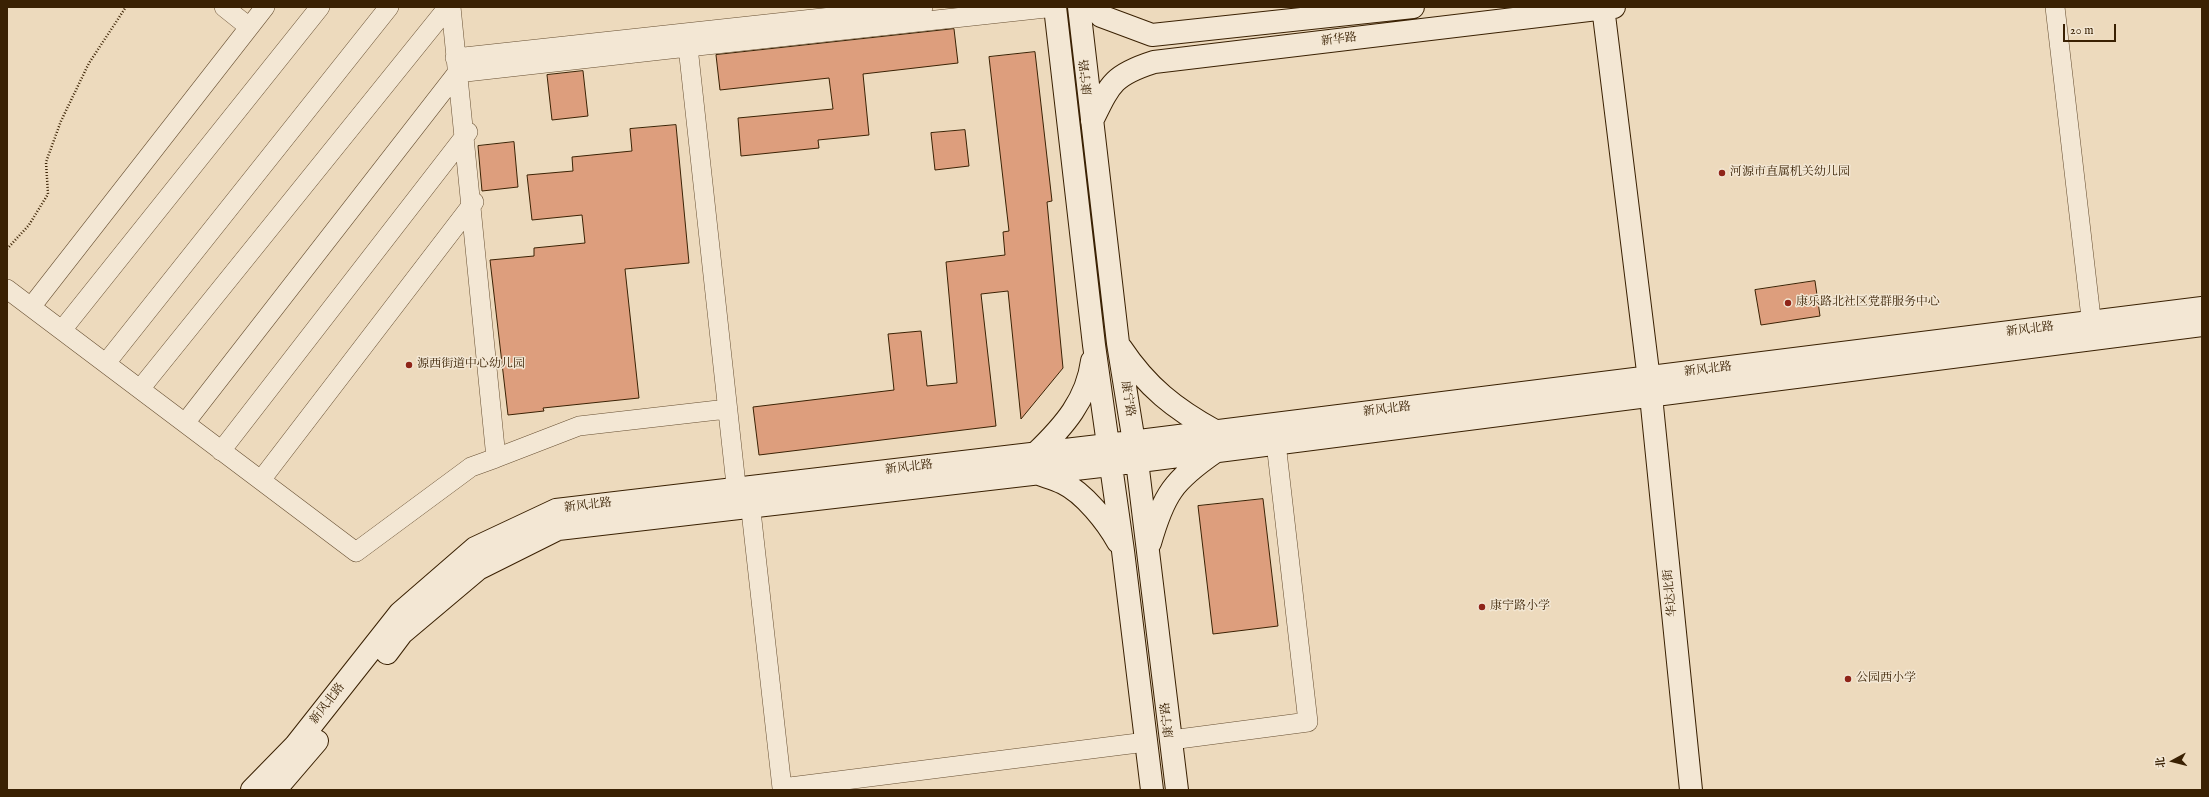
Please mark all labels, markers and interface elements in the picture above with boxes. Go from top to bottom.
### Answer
scale bar [2065,16,2118,42]
text: 20 m [2070,23,2093,38]
street label: 新华路 [1320,31,1358,49]
street label: 康宁路 [1078,58,1096,96]
place label: 河源市直属机关幼儿园 [1730,166,1850,180]
marker: 河源市直属机关幼儿园 [1717,168,1727,178]
place label: 康乐路北社区党群服务中心 [1796,296,1940,310]
marker: 康乐路北社区党群服务中心 [1783,298,1793,308]
street label: 新风北路 [2005,320,2055,340]
place label: 源西街道中心幼儿园 [417,358,525,372]
marker: 源西街道中心幼儿园 [404,360,414,370]
street label: 新风北路 [1683,360,1733,380]
street label: 康宁路 [1117,380,1137,418]
street label: 新风北路 [1362,400,1412,420]
street label: 新风北路 [884,458,934,478]
street label: 新风北路 [563,496,613,516]
street label: 华达北街 [1661,568,1681,618]
place label: 康宁路小学 [1490,600,1550,614]
marker: 康宁路小学 [1477,602,1487,612]
place label: 公园西小学 [1856,672,1916,686]
marker: 公园西小学 [1843,674,1853,684]
street label: 新风北路 [308,681,348,727]
street label: 康宁路 [1159,701,1177,739]
north arrow [2153,741,2193,781]
text: 北 [2153,756,2169,769]

